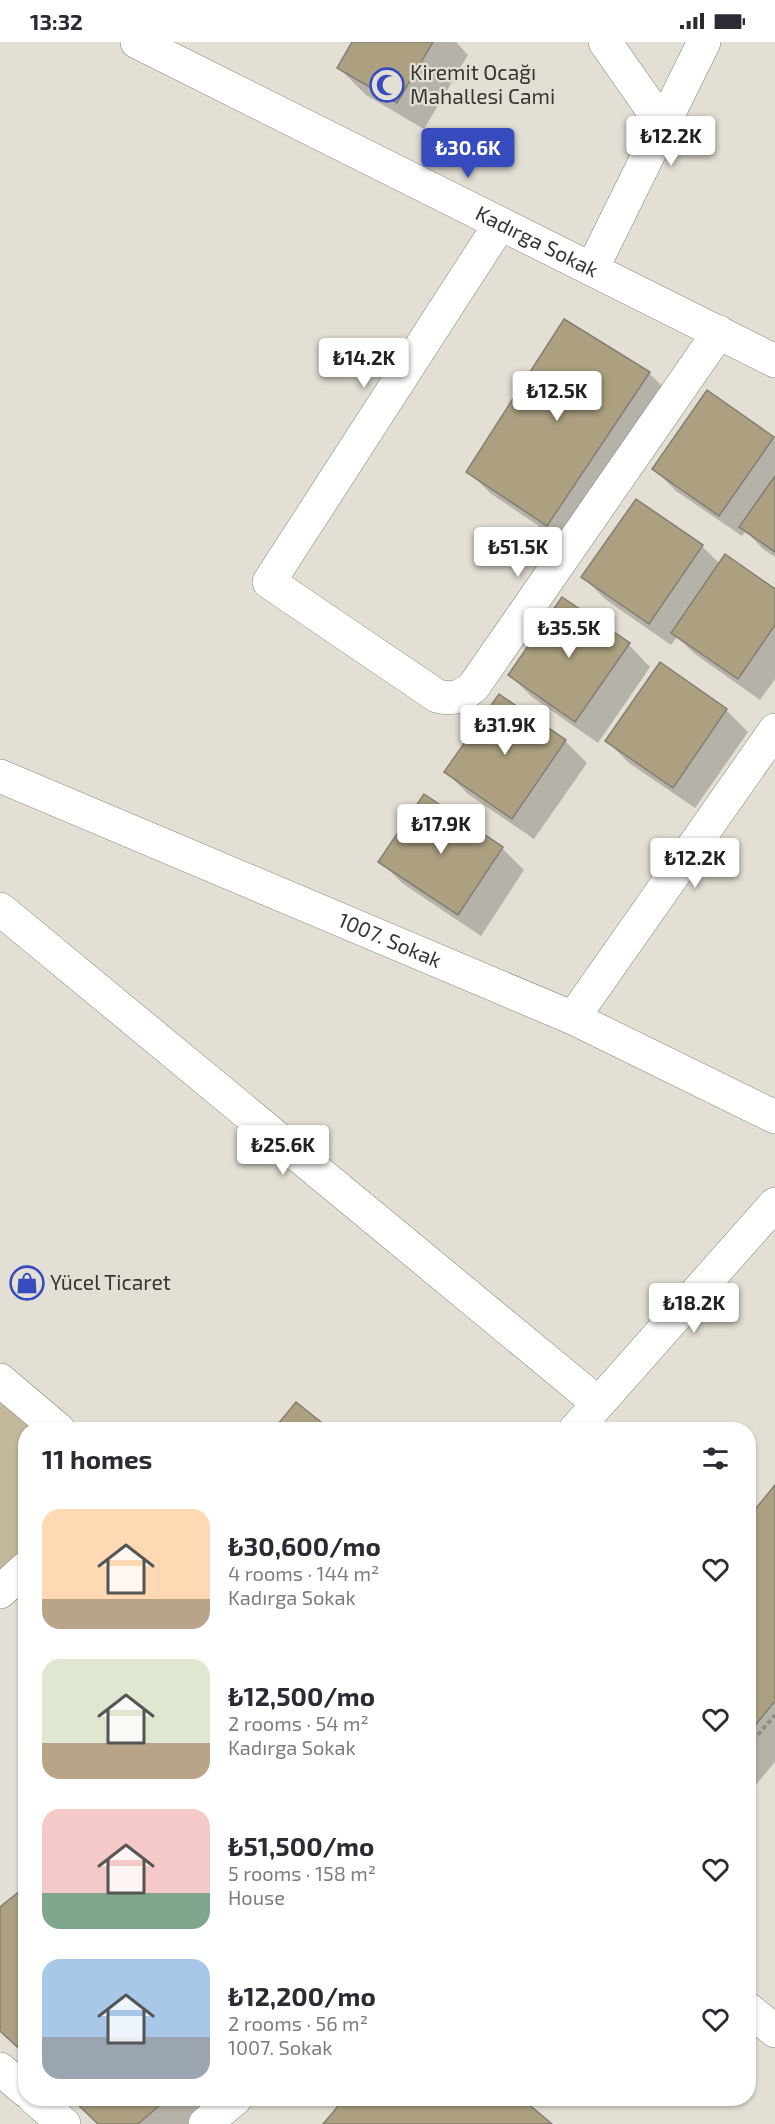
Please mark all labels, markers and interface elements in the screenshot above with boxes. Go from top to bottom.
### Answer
text: 13:32 [30,8,83,34]
place label: Kiremit Ocağı Mahallesi Cami [410,59,555,108]
mosque icon: Kiremit Ocağı Mahallesi Cami [369,67,405,103]
pin: ₺12.2K [622,116,720,167]
text: ₺12.2K [640,123,702,147]
pin: ₺30.6K [419,128,517,179]
text: ₺30.6K [435,135,501,159]
street label: Kadırga Sokak [472,199,603,282]
pin: ₺14.2K [315,338,413,389]
text: ₺14.2K [333,345,395,369]
pin: ₺12.5K [508,371,606,422]
text: ₺12.5K [527,378,587,402]
pin: ₺51.5K [469,527,567,578]
text: ₺51.5K [488,534,548,558]
pin: ₺35.5K [520,608,618,659]
text: ₺35.5K [538,615,600,639]
pin: ₺31.9K [456,705,554,756]
text: ₺31.9K [474,712,536,736]
pin: ₺17.9K [392,804,490,855]
text: ₺17.9K [411,811,471,835]
pin: ₺12.2K [646,838,744,889]
text: ₺12.2K [664,845,726,869]
street label: 1007. Sokak [335,906,446,972]
pin: ₺25.6K [234,1125,332,1176]
text: ₺25.6K [251,1132,315,1156]
shop icon: Yücel Ticaret [9,1265,45,1301]
place label: Yücel Ticaret [50,1269,171,1294]
pin: ₺18.2K [645,1283,743,1334]
text: ₺18.2K [663,1290,725,1314]
icon: filters [699,1442,732,1475]
text: 11 homes [42,1443,152,1474]
text: ₺30,600/mo [228,1530,381,1561]
icon: home [90,1533,162,1605]
icon: heart [699,1553,732,1586]
text: 4 rooms · 144 m² [228,1561,379,1585]
text: Kadırga Sokak [228,1585,356,1609]
text: ₺12,500/mo [228,1680,375,1711]
icon: home [90,1683,162,1755]
icon: heart [699,1703,732,1736]
text: 2 rooms · 54 m² [228,1711,369,1735]
text: Kadırga Sokak [228,1735,356,1759]
text: ₺51,500/mo [228,1830,374,1861]
icon: home [90,1833,162,1905]
icon: heart [699,1853,732,1886]
text: 5 rooms · 158 m² [228,1861,376,1885]
text: House [228,1885,285,1909]
text: ₺12,200/mo [228,1980,376,2011]
icon: home [90,1983,162,2055]
icon: heart [699,2003,732,2036]
text: 2 rooms · 56 m² [228,2011,368,2035]
text: 1007. Sokak [228,2035,332,2059]

